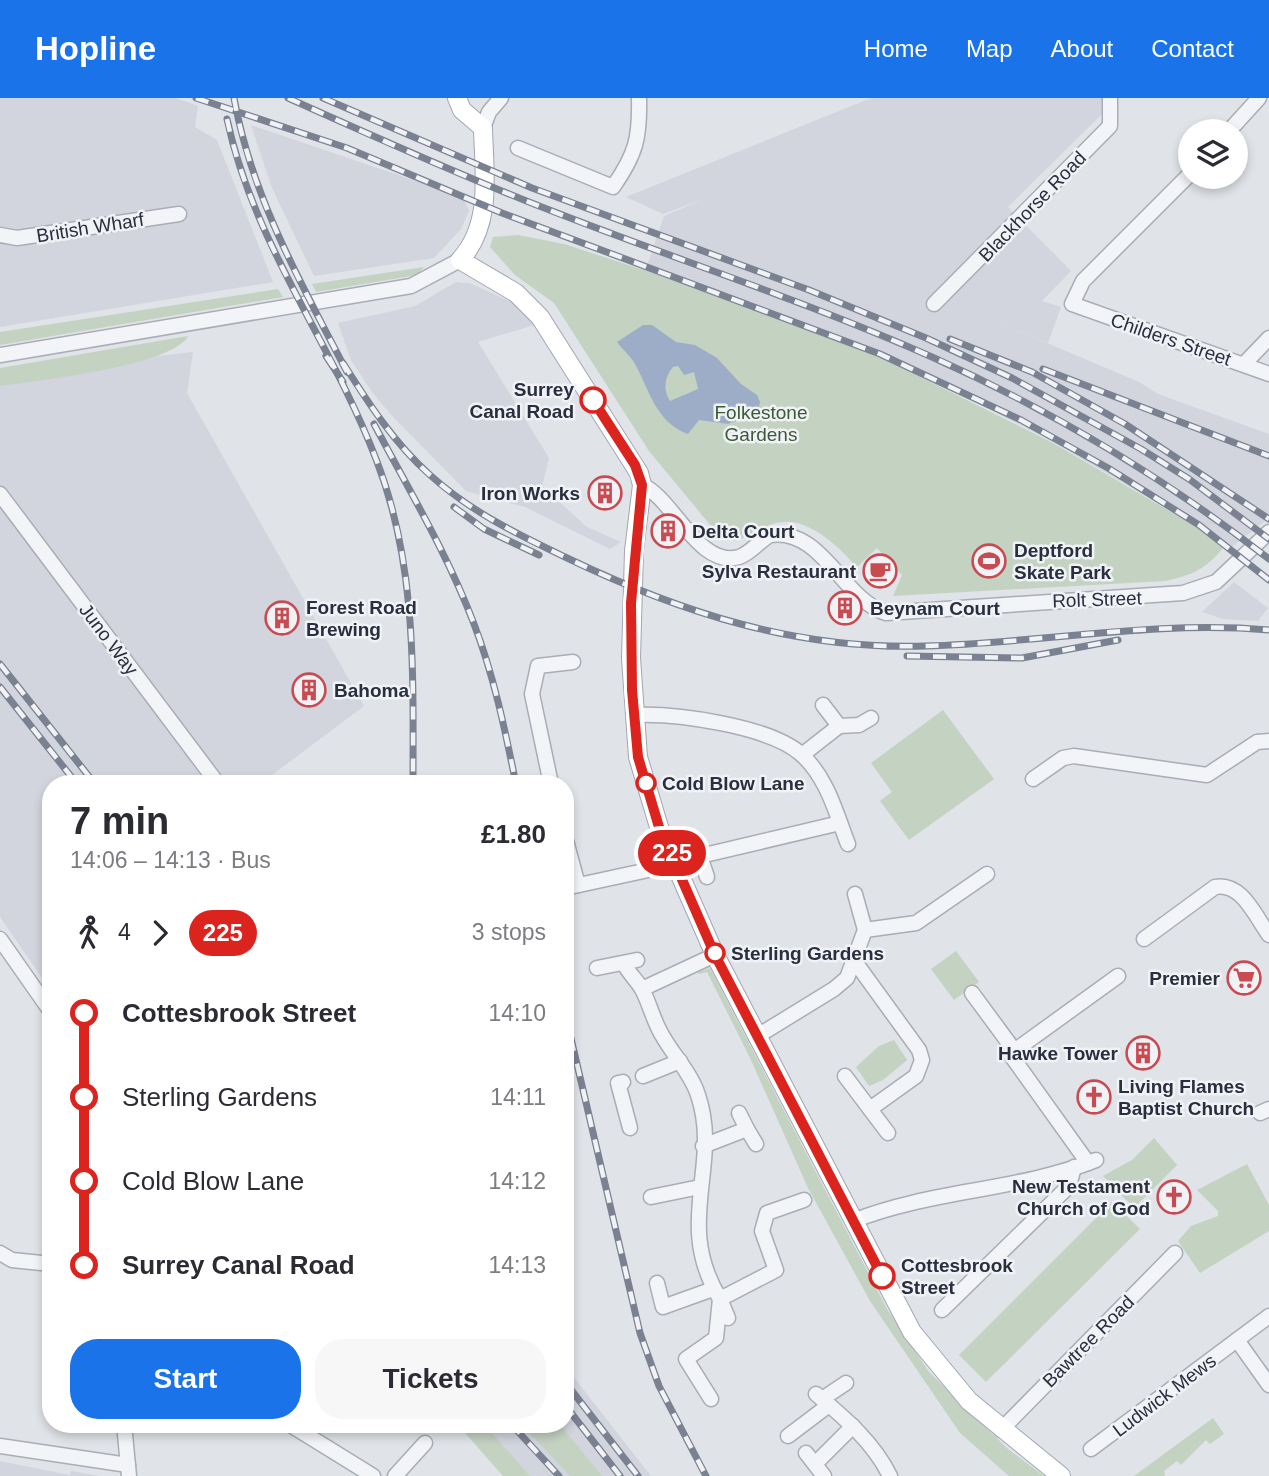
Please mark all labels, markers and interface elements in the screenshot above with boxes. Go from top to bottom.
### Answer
text: Hopline [35,30,156,67]
text: Home [864,35,928,62]
text: Map [966,35,1013,62]
text: About [1051,35,1113,62]
text: Contact [1151,35,1234,62]
map controls [1178,119,1248,189]
button: layers [1178,119,1248,189]
street label: Blackhorse Road [975,147,1090,266]
street label: British Wharf [35,209,146,246]
street label: Childers Street [1108,309,1234,370]
place label: Surrey Canal Road [469,379,574,422]
marker: Surrey Canal Road [580,387,606,413]
park label: Folkestone Gardens [715,402,807,445]
building icon: Iron Works [586,474,624,512]
place label: Iron Works [481,483,580,504]
building icon: Delta Court [649,512,687,550]
place label: Delta Court [692,521,795,542]
place label: Deptford Skate Park [1014,540,1112,583]
sports icon: Deptford Skate Park [970,542,1008,580]
cafe icon: Sylva Restaurant [861,552,899,590]
place label: Sylva Restaurant [702,561,857,582]
street label: Rolt Street [1052,587,1143,612]
building icon: Beynam Court [826,589,864,627]
place label: Forest Road Brewing [306,597,417,640]
place label: Beynam Court [870,598,1001,619]
building icon: Forest Road Brewing [263,599,301,637]
street label: Juno Way [75,600,142,679]
building icon: Bahoma [290,671,328,709]
place label: Bahoma [334,680,409,701]
marker: Cold Blow Lane [636,773,656,793]
place label: Cold Blow Lane [662,773,805,794]
text: 7 min [70,800,169,842]
text: £1.80 [481,819,546,849]
line badge: 225 [632,830,712,876]
text: 225 [652,839,692,866]
text: 14:06 – 14:13 · Bus [70,847,271,873]
icon: walk [70,914,108,952]
icon: forward [141,914,179,952]
text: 4 [118,919,131,945]
text: 225 [203,919,243,946]
text: 3 stops [472,919,546,945]
marker: Sterling Gardens [705,943,725,963]
place label: Sterling Gardens [731,943,884,964]
supermarket icon: Premier [1225,959,1263,997]
place label: Premier [1149,968,1221,989]
text: Cottesbrook Street [122,998,356,1028]
text: 14:10 [488,1000,546,1026]
building icon: Hawke Tower [1124,1034,1162,1072]
place label: Hawke Tower [998,1043,1119,1064]
place label: Living Flames Baptist Church [1118,1076,1254,1119]
church icon: Living Flames Baptist Church [1075,1078,1113,1116]
text: Sterling Gardens [122,1082,317,1112]
text: 14:11 [490,1084,546,1110]
text: Cold Blow Lane [122,1166,304,1196]
text: 14:12 [488,1168,546,1194]
place label: New Testament Church of God [1012,1176,1151,1219]
church icon: New Testament Church of God [1155,1178,1193,1216]
text: Surrey Canal Road [122,1250,355,1280]
text: 14:13 [488,1252,546,1278]
place label: Cottesbrook Street [901,1255,1013,1298]
marker: Cottesbrook Street [869,1263,895,1289]
street label: Bawtree Road [1038,1291,1138,1391]
button: Start [70,1339,301,1419]
button: Tickets [315,1339,546,1419]
street label: Ludwick Mews [1109,1350,1220,1441]

